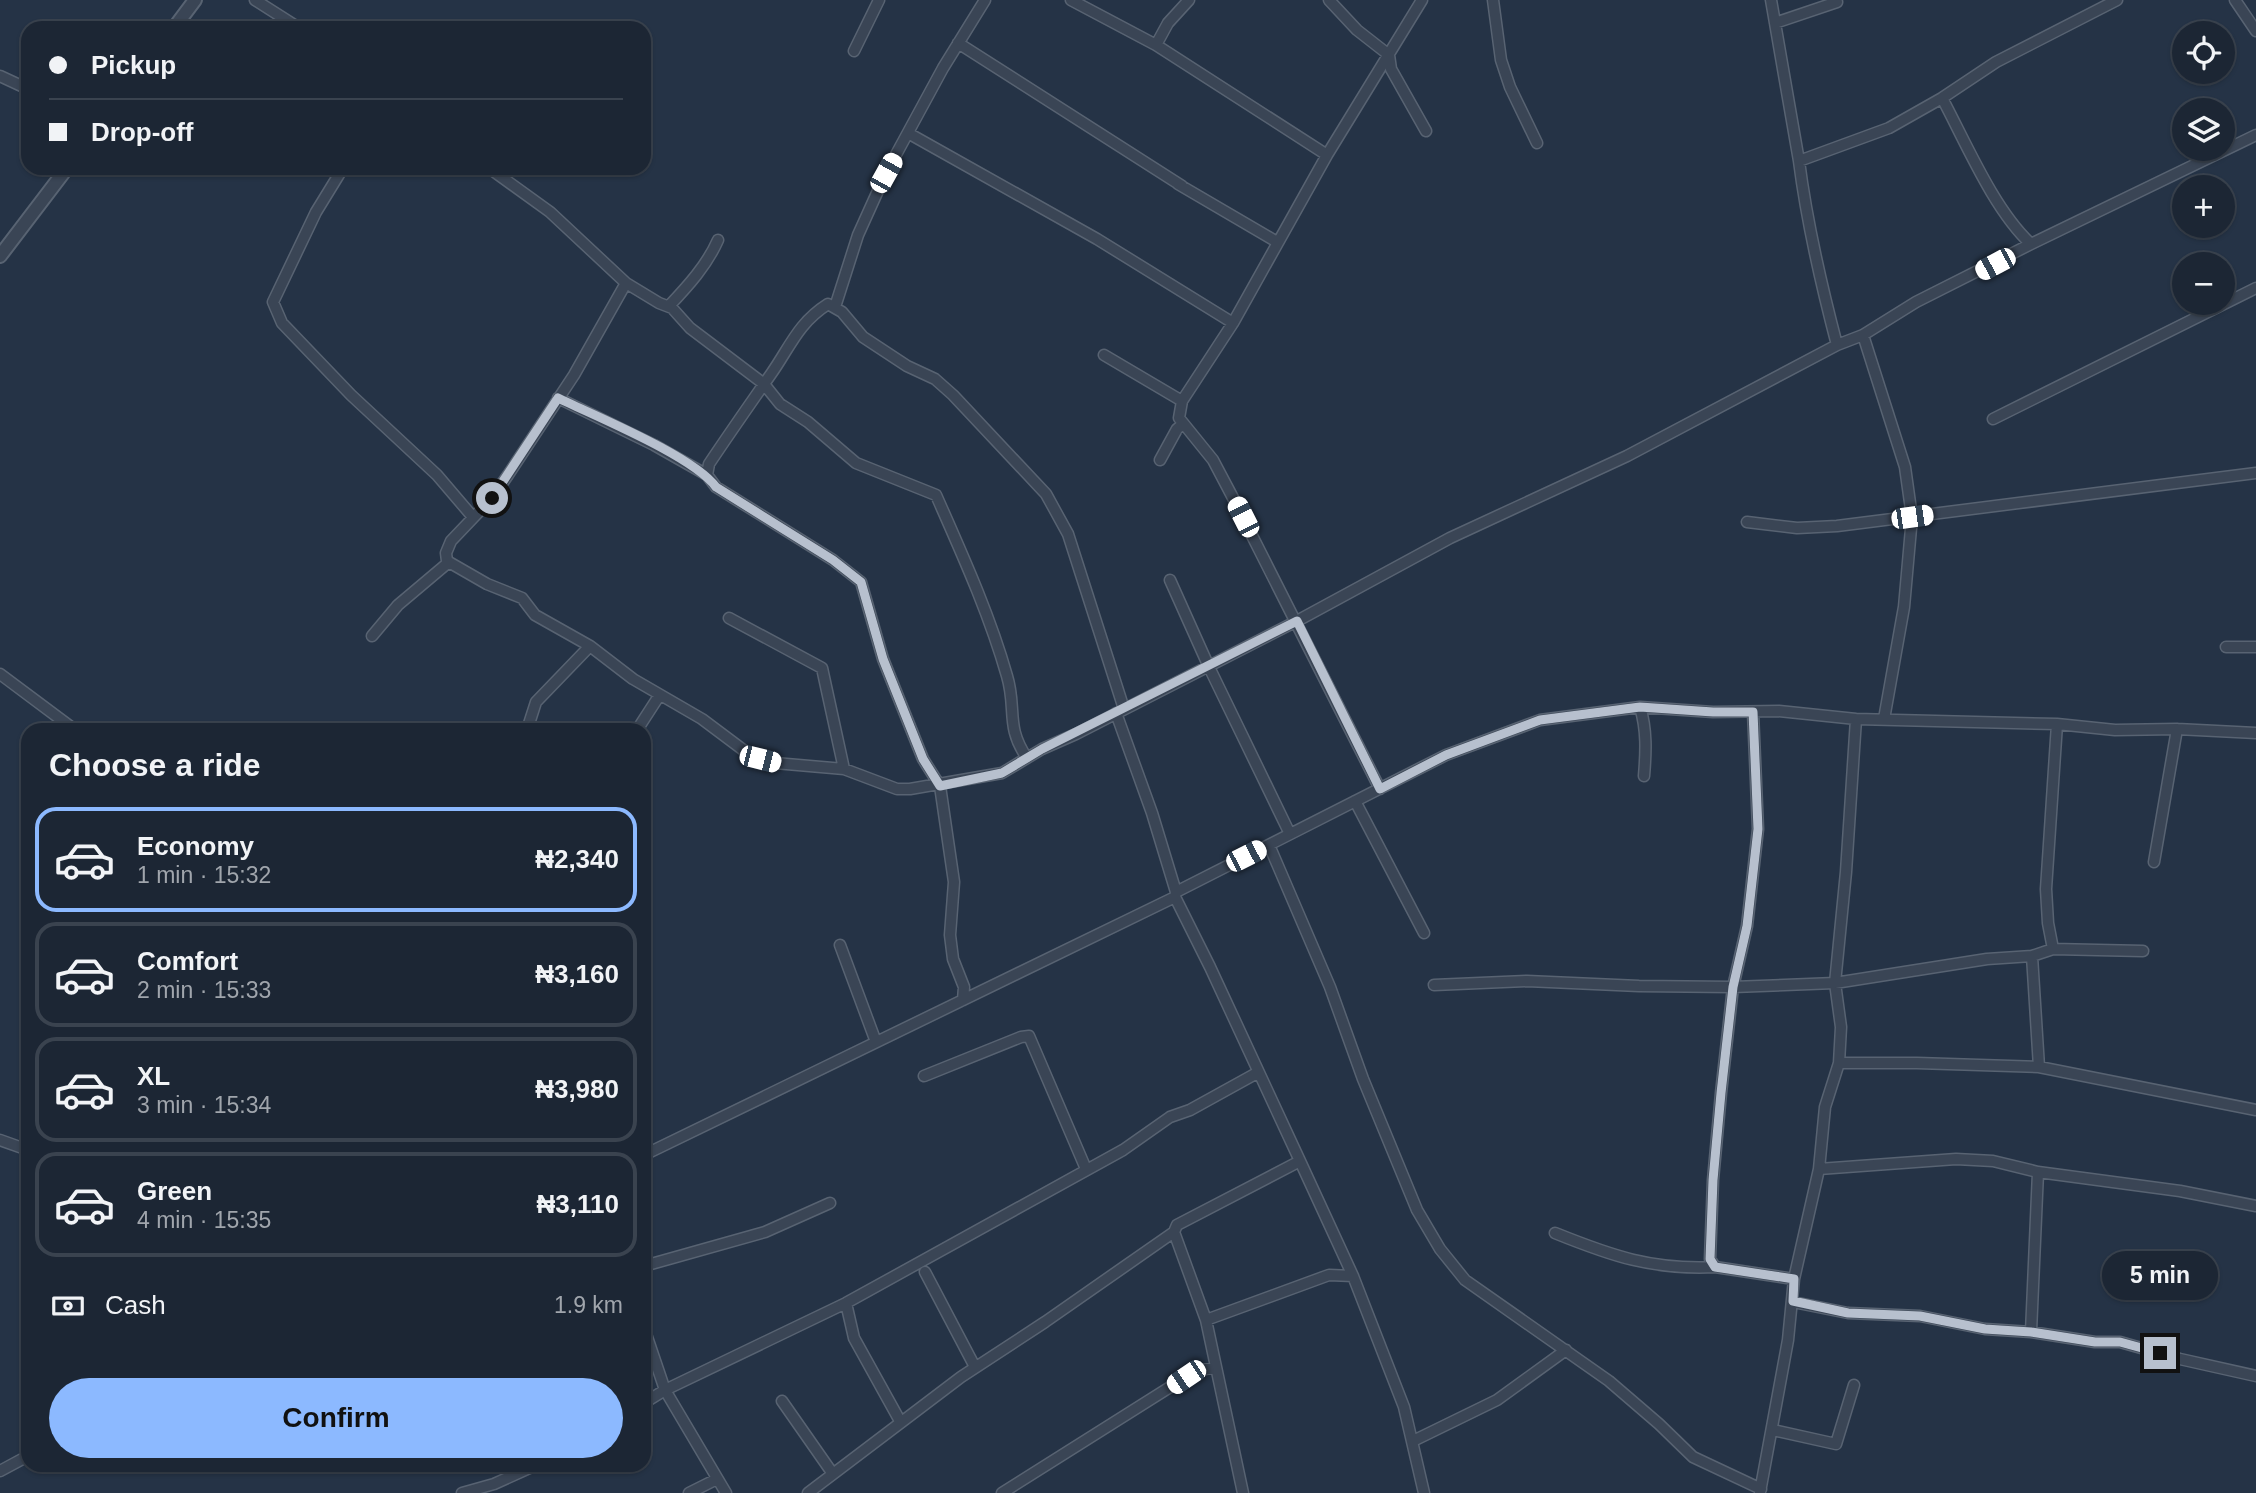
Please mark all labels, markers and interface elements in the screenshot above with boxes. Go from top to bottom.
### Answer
map controls [2172,21,2235,315]
button: locate [2172,21,2235,84]
text: Pickup [91,50,176,80]
button: layers [2172,98,2235,161]
text: Drop-off [91,117,194,147]
car [867,150,906,196]
button: + [2172,175,2235,238]
car [1972,245,2019,283]
button: − [2172,252,2235,315]
route start [476,482,508,514]
car [1225,494,1262,540]
car [1890,504,1935,530]
car [738,744,783,774]
text: Choose a ride [49,747,261,783]
icon: car [53,828,116,891]
text: Economy [137,831,254,861]
car [1223,837,1270,875]
text: ₦2,340 [535,844,619,874]
text: 1 min · 15:32 [137,862,271,888]
icon: car [53,943,116,1006]
text: Comfort [137,946,238,976]
text: ₦3,160 [535,959,619,989]
text: 2 min · 15:33 [137,977,271,1003]
icon: car [53,1058,116,1121]
text: XL [137,1061,170,1091]
text: ₦3,980 [535,1074,619,1104]
text: 3 min · 15:34 [137,1092,271,1118]
icon: car [53,1173,116,1236]
text: Green [137,1176,212,1206]
text: ₦3,110 [537,1189,619,1219]
text: 4 min · 15:35 [137,1207,271,1233]
callout: 5 min [2102,1252,2218,1300]
text: 5 min [2130,1262,2190,1288]
icon: cash [49,1287,87,1325]
text: Cash [105,1290,166,1320]
text: 1.9 km [554,1292,623,1318]
route end [2144,1337,2176,1369]
car [1163,1357,1210,1397]
button: Confirm [49,1378,623,1458]

